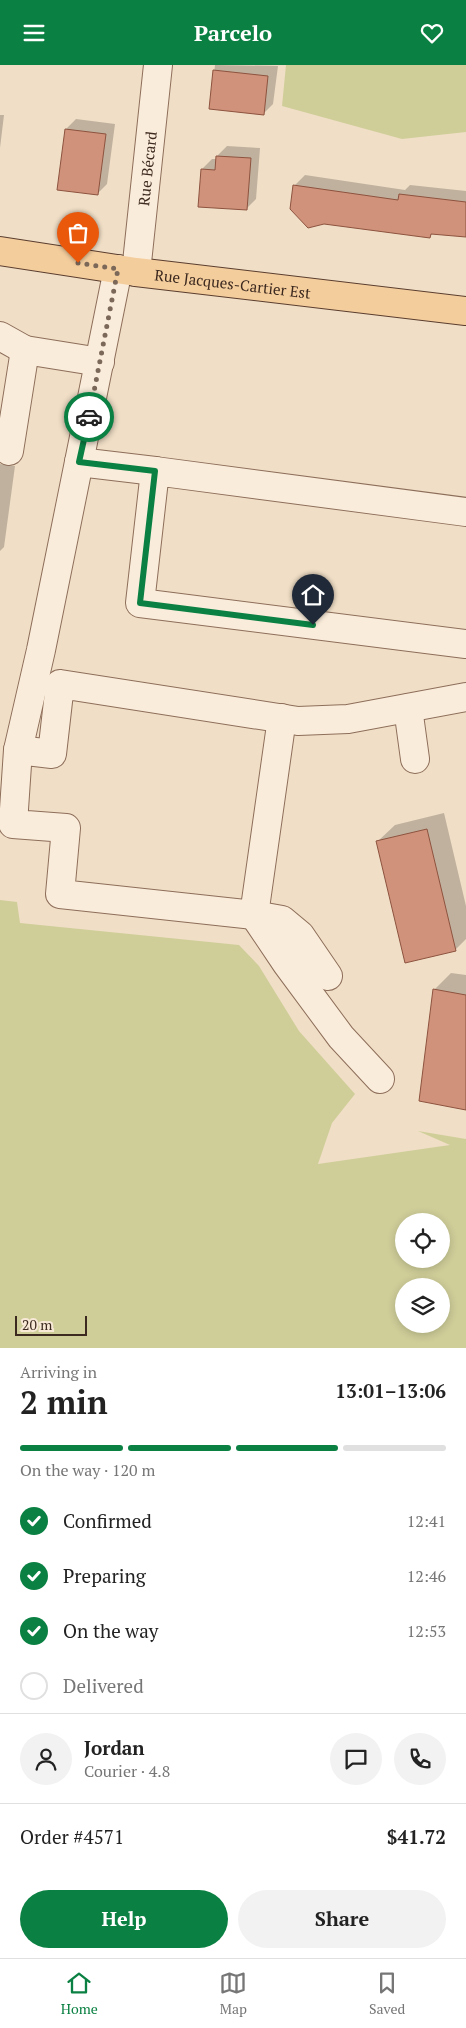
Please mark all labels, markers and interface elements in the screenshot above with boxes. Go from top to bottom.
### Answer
text: Parcelo [194,18,272,47]
icon: menu [20,19,48,47]
icon: heart [418,19,446,47]
street label: Rue Bécard [133,130,161,207]
pin [57,212,99,263]
icon: bag [64,219,92,247]
street label: Rue Jacques-Cartier Est [154,264,312,303]
courier [64,392,114,442]
icon: car [75,403,103,431]
pin [292,574,334,625]
icon: home [299,581,327,609]
map controls [395,1213,450,1333]
button: locate [395,1213,450,1268]
button: layers [395,1278,450,1333]
scale bar [15,1313,88,1336]
text: 20 m [22,1315,52,1334]
text: Arriving in [20,1361,97,1383]
text: 13:01–13:06 [335,1378,446,1403]
text: 2 min [20,1381,108,1423]
text: On the way · 120 m [20,1459,155,1481]
icon: check [20,1507,48,1535]
text: Confirmed [63,1508,152,1533]
text: 12:41 [407,1510,446,1532]
icon: check [20,1562,48,1590]
text: Preparing [63,1563,146,1588]
text: 12:46 [407,1565,446,1587]
icon: check [20,1617,48,1645]
text: On the way [63,1618,158,1643]
text: 12:53 [407,1620,446,1642]
text: Delivered [63,1673,144,1698]
button: person [20,1733,72,1785]
button: chat [330,1733,382,1785]
button: phone [394,1733,446,1785]
text: Jordan [84,1735,145,1760]
text: Courier · 4.8 [84,1760,170,1782]
text: Order #4571 [20,1824,124,1849]
text: $41.72 [387,1824,446,1849]
button: Help [20,1890,228,1948]
button: Share [238,1890,446,1948]
tab: Home [61,1969,98,2018]
tab: Map [219,1969,247,2018]
tab: Saved [369,1969,405,2018]

